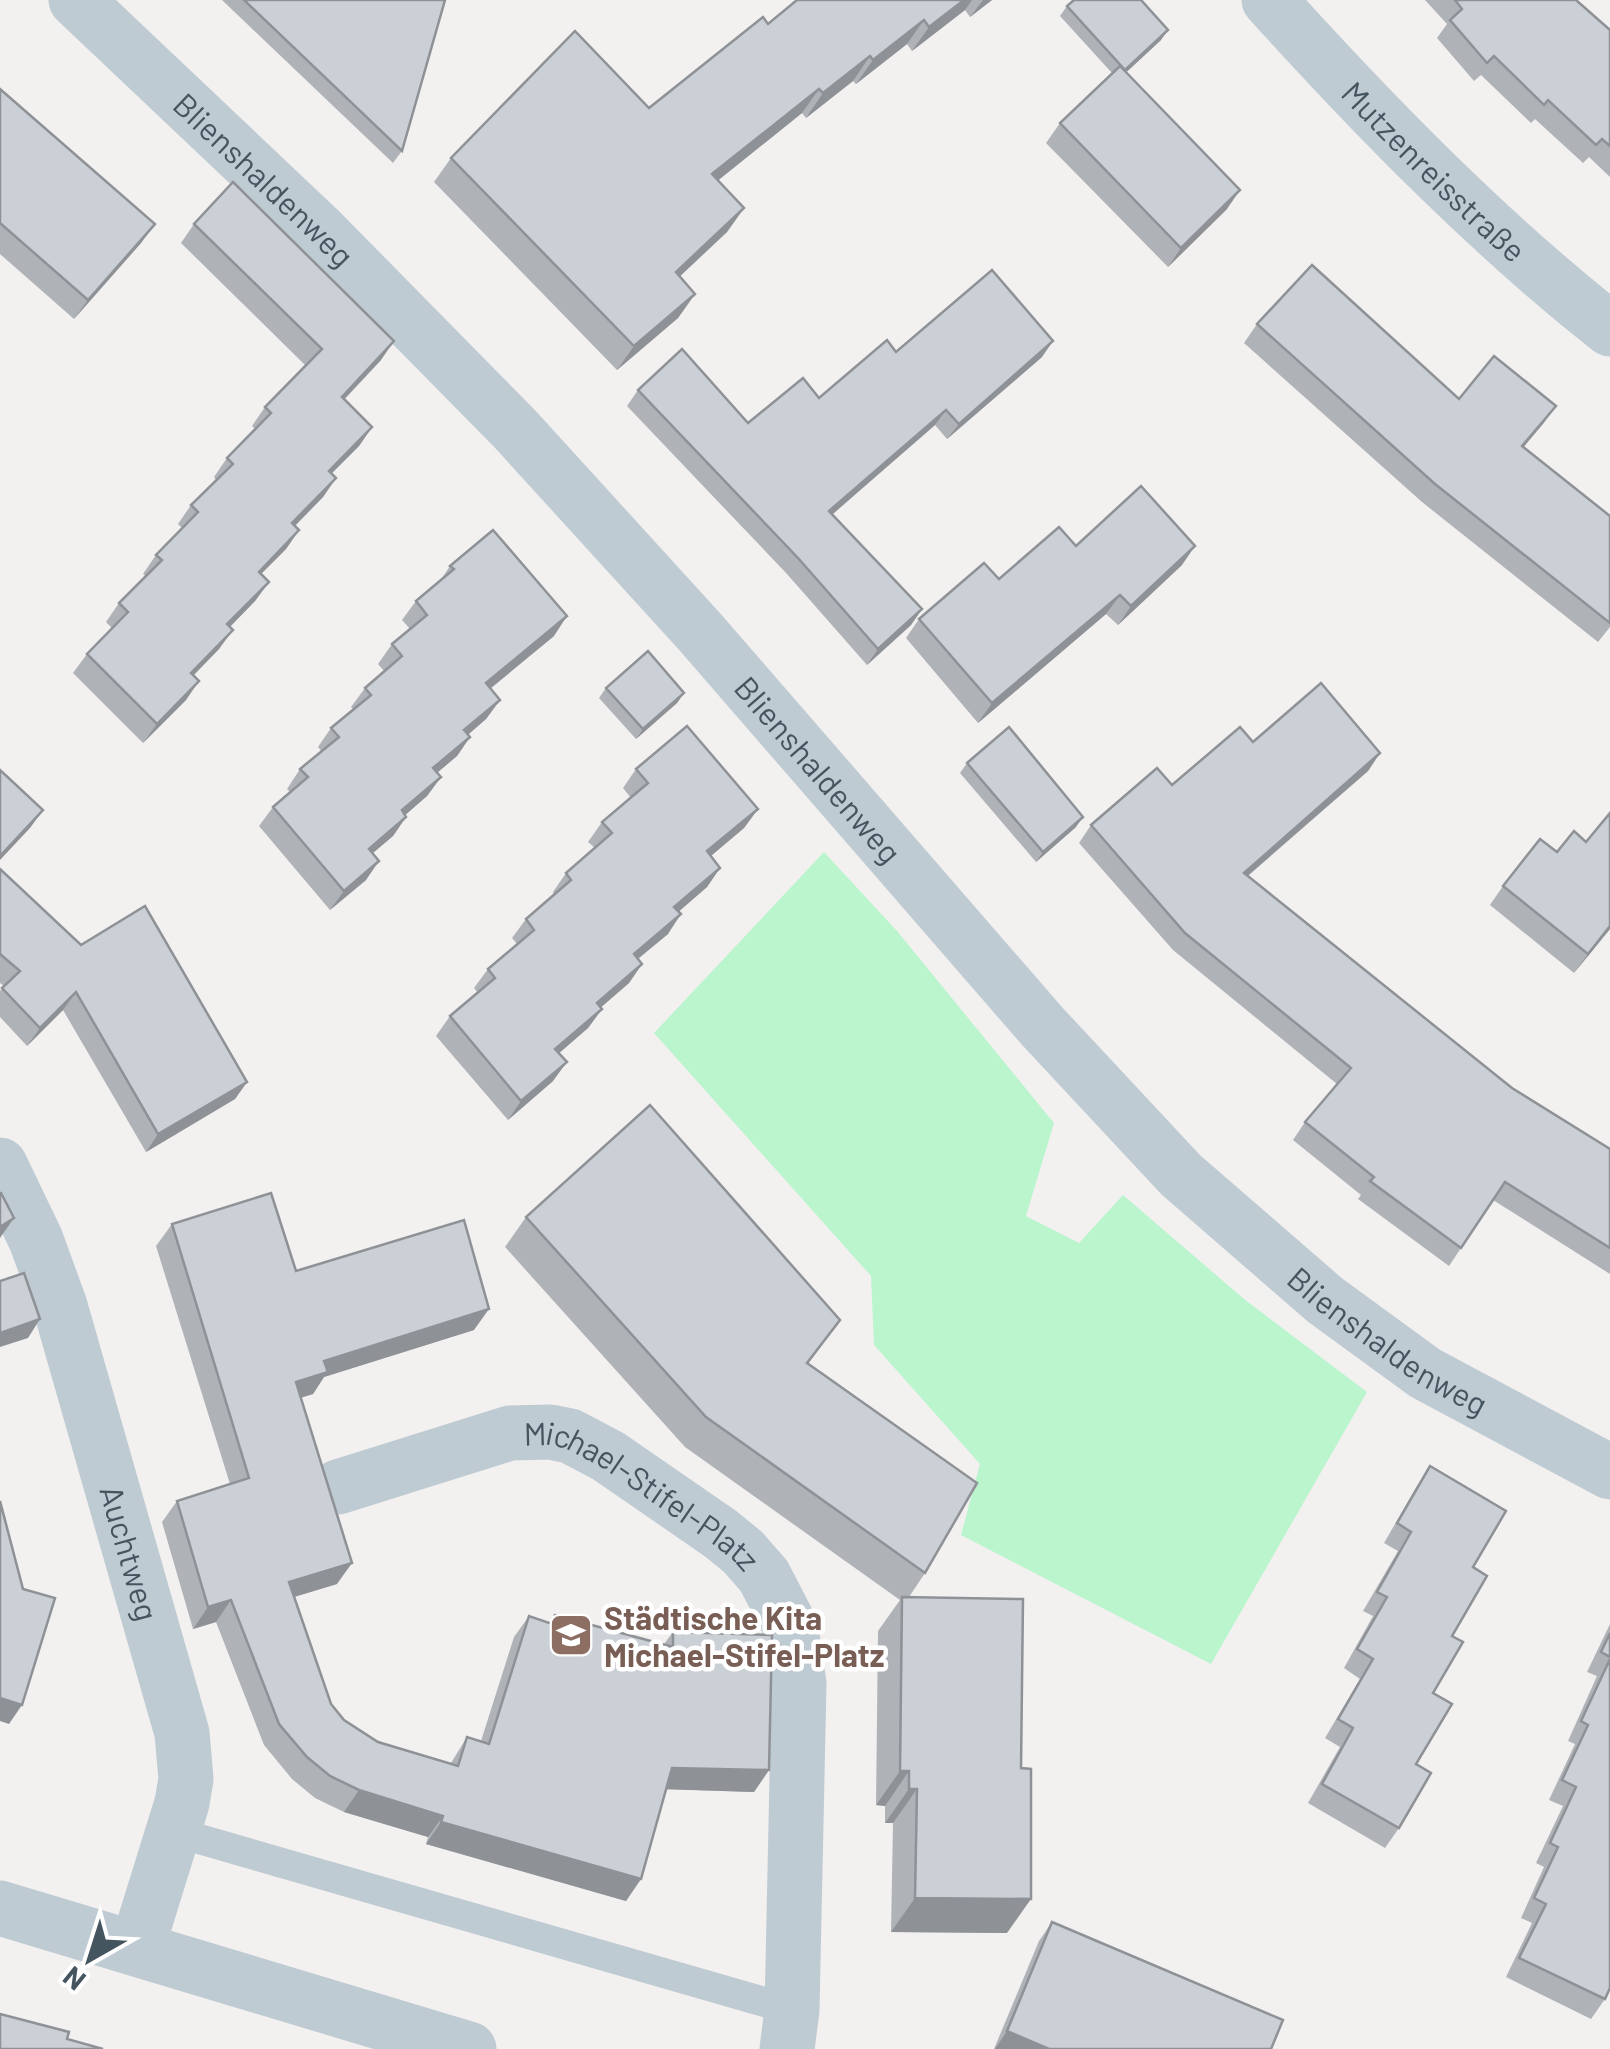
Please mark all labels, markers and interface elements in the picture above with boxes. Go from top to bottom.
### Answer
street label: Mutzenreisstraße [1335,73,1534,269]
street label: Blienshaldenweg [167,84,363,274]
street label: Blienshaldenweg [728,668,910,870]
street label: Blienshaldenweg [1281,1258,1495,1422]
street label: Michael-Stifel-Platz [523,1413,768,1577]
street label: Auchtweg [93,1481,168,1625]
place label: Städtische Kita Michael-Stifel-Platz [604,1598,884,1673]
school or university icon: Städtische Kita Michael-Stifel-Platz [548,1612,594,1658]
north arrow [40,1909,140,2009]
text: N [56,1960,92,1998]

